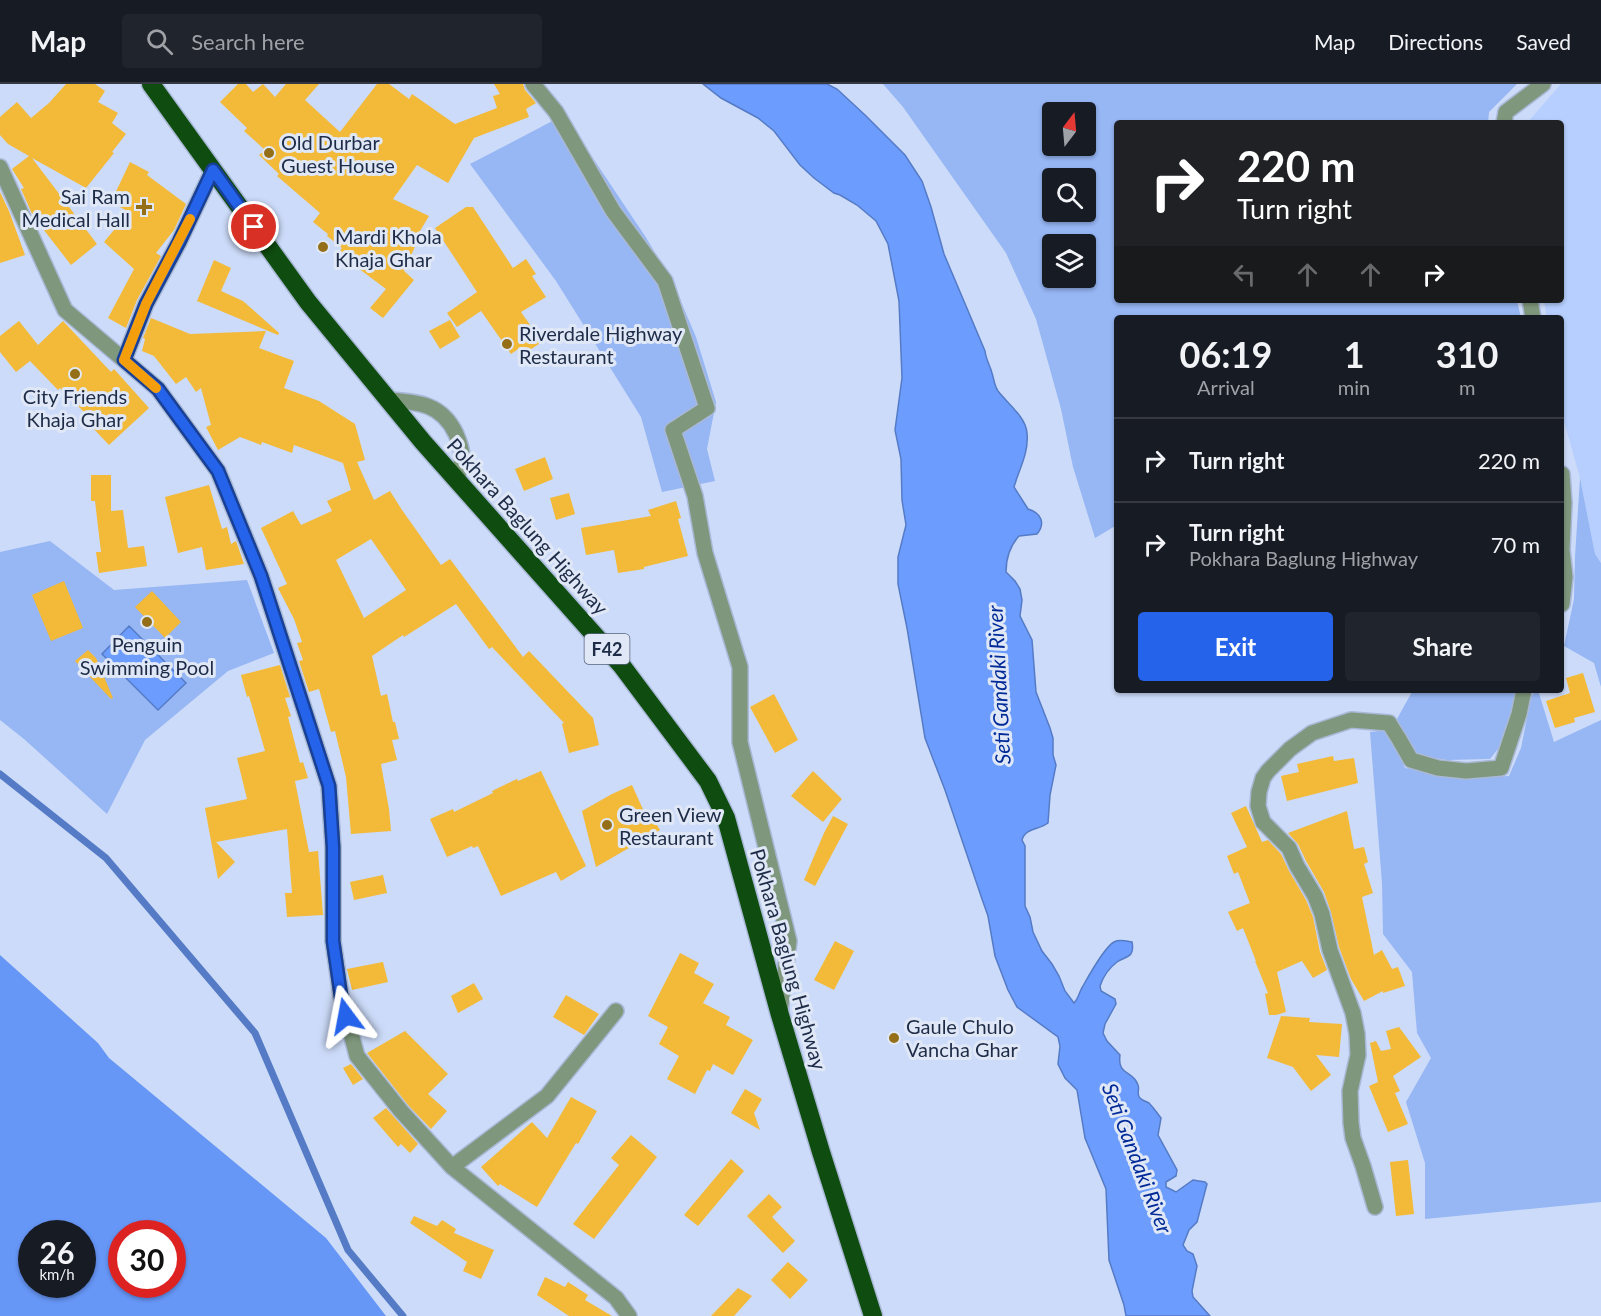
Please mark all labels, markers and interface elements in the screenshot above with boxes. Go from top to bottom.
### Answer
search box [122,14,542,68]
text: Map [30,24,86,58]
icon: search [143,25,176,58]
text: Search here [191,28,305,55]
text: Map [1314,29,1355,54]
text: Directions [1388,29,1483,54]
text: Saved [1516,29,1571,54]
north arrow [1042,102,1096,156]
map controls [1042,102,1096,288]
place label: Old Durbar Guest House [281,130,395,177]
text: 220 m [1237,141,1355,191]
icon: right [1138,144,1216,222]
marker: Old Durbar Guest House [262,146,276,160]
button: search [1042,168,1096,222]
place label: Sai Ram Medical Hall [22,184,130,231]
text: Turn right [1237,192,1352,225]
marker: Sai Ram Medical Hall [135,198,153,216]
pin [228,201,279,252]
icon: arrive [237,210,270,243]
place label: Mardi Khola Khaja Ghar [335,224,442,271]
button: layers [1042,234,1096,288]
marker: Mardi Khola Khaja Ghar [316,240,330,254]
icon: left [1228,258,1261,291]
icon: ahead [1291,258,1324,291]
icon: ahead [1354,258,1387,291]
icon: right [1417,258,1450,291]
place label: Riverdale Highway Restaurant [519,321,683,368]
text: 06:19 [1180,332,1272,376]
text: 1 [1344,332,1365,376]
text: 310 [1436,332,1498,376]
marker: Riverdale Highway Restaurant [500,337,514,351]
marker: City Friends Khaja Ghar [68,367,82,381]
text: Arrival [1197,375,1255,399]
text: min [1338,375,1370,399]
text: m [1459,375,1475,399]
place label: City Friends Khaja Ghar [23,384,127,431]
street label: Pokhara Baglung Highway [442,433,614,620]
icon: right [1138,444,1171,477]
text: Turn right [1189,447,1284,474]
text: 220 m [1478,447,1540,474]
text: Turn right [1189,519,1284,546]
icon: right [1138,528,1171,561]
text: 70 m [1491,531,1540,558]
text: Pokhara Baglung Highway [1189,546,1418,570]
water label: Seti Gandaki River [981,604,1015,765]
button: Exit [1138,612,1333,681]
button: Share [1345,612,1540,681]
marker: Penguin Swimming Pool [140,615,154,629]
place label: Penguin Swimming Pool [80,632,214,679]
road number: F42 [584,634,630,664]
place label: Green View Restaurant [619,802,722,849]
marker: Green View Restaurant [600,818,614,832]
street label: Pokhara Baglung Highway [746,846,832,1073]
position arrow [314,984,378,1048]
place label: Gaule Chulo Vancha Ghar [906,1014,1019,1061]
marker: Gaule Chulo Vancha Ghar [887,1031,901,1045]
water label: Seti Gandaki River [1098,1079,1178,1237]
speed limit sign: 30 [108,1220,186,1298]
text: 26 [40,1234,74,1270]
text: km/h [39,1265,75,1283]

